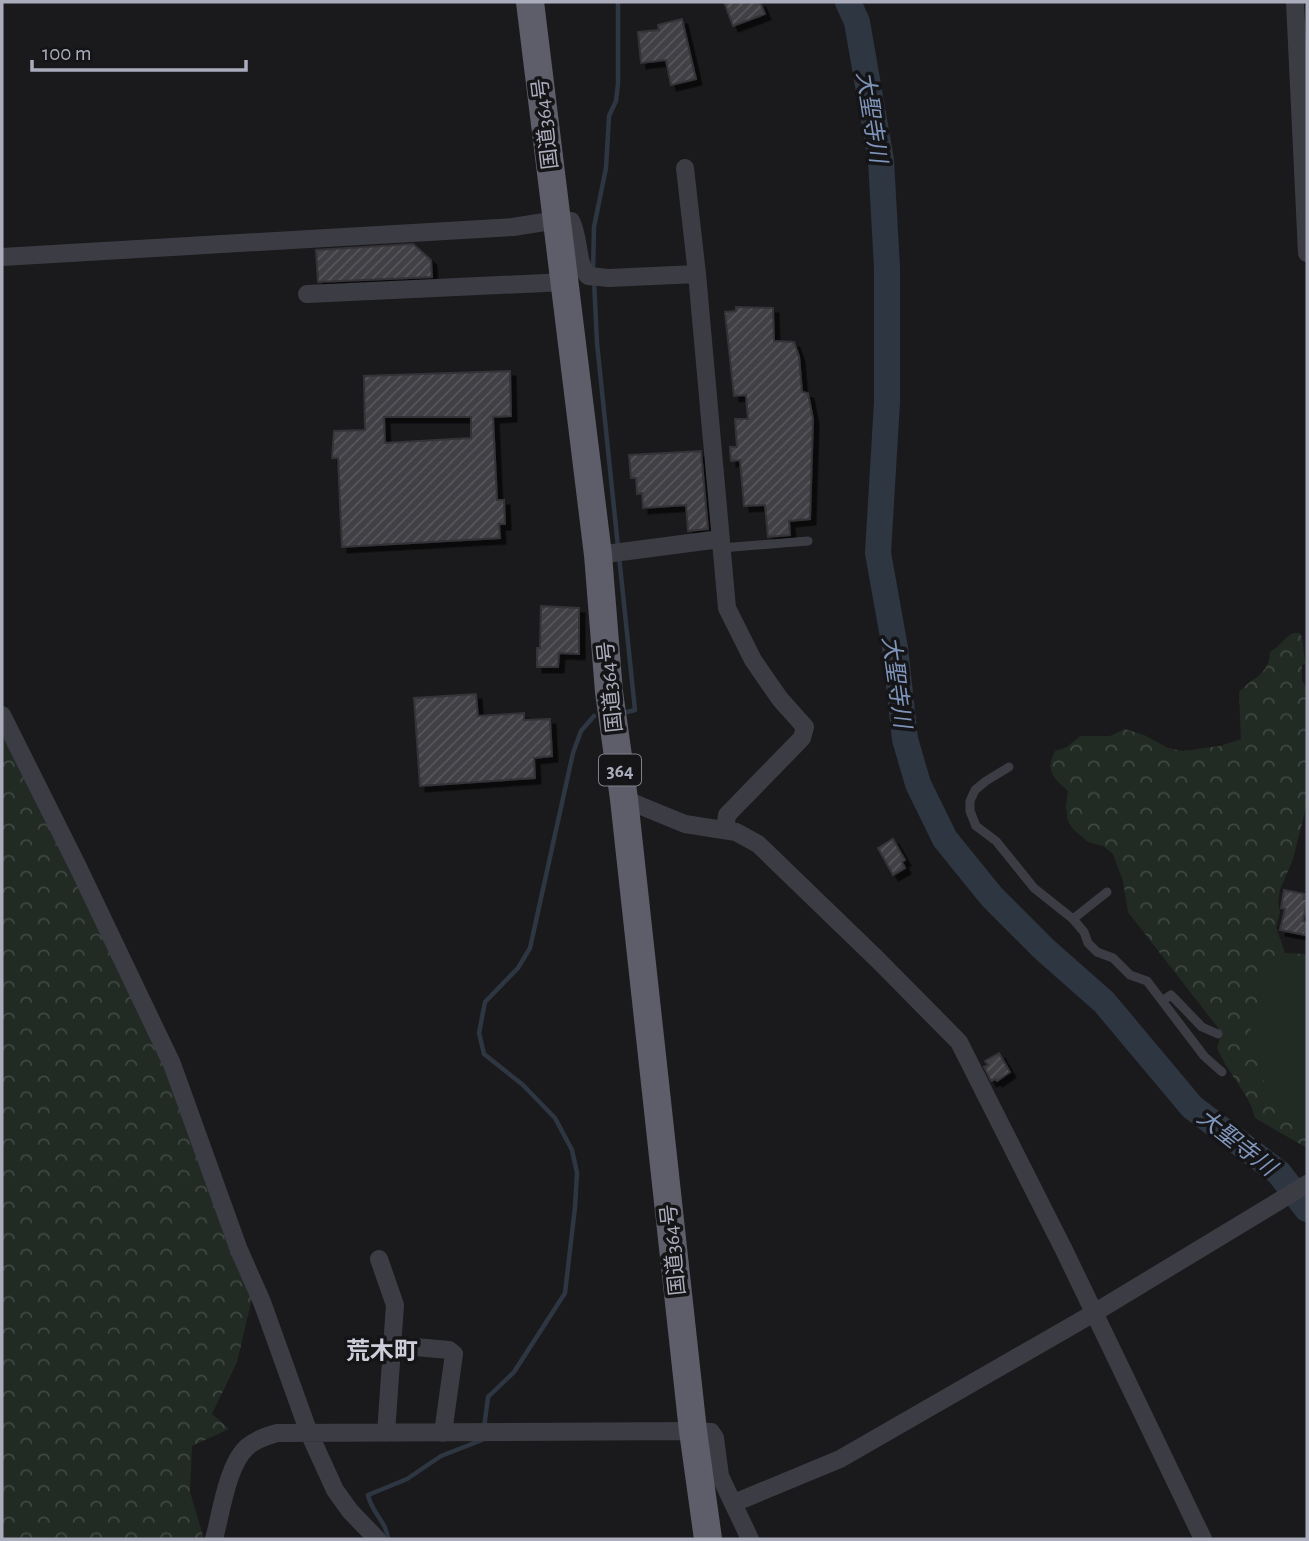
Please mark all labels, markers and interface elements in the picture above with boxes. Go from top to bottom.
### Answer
scale bar [32,28,245,72]
text: 100 m [42,43,92,64]
water label: 大聖寺川 [852,70,892,167]
street label: 国道364号 [528,77,562,171]
water label: 大聖寺川 [878,635,916,732]
street label: 国道364号 [594,640,626,734]
road number: 364 [599,754,641,786]
water label: 大聖寺川 [1193,1104,1283,1182]
street label: 国道364号 [657,1203,689,1297]
district label: 荒木町 [346,1338,418,1364]

